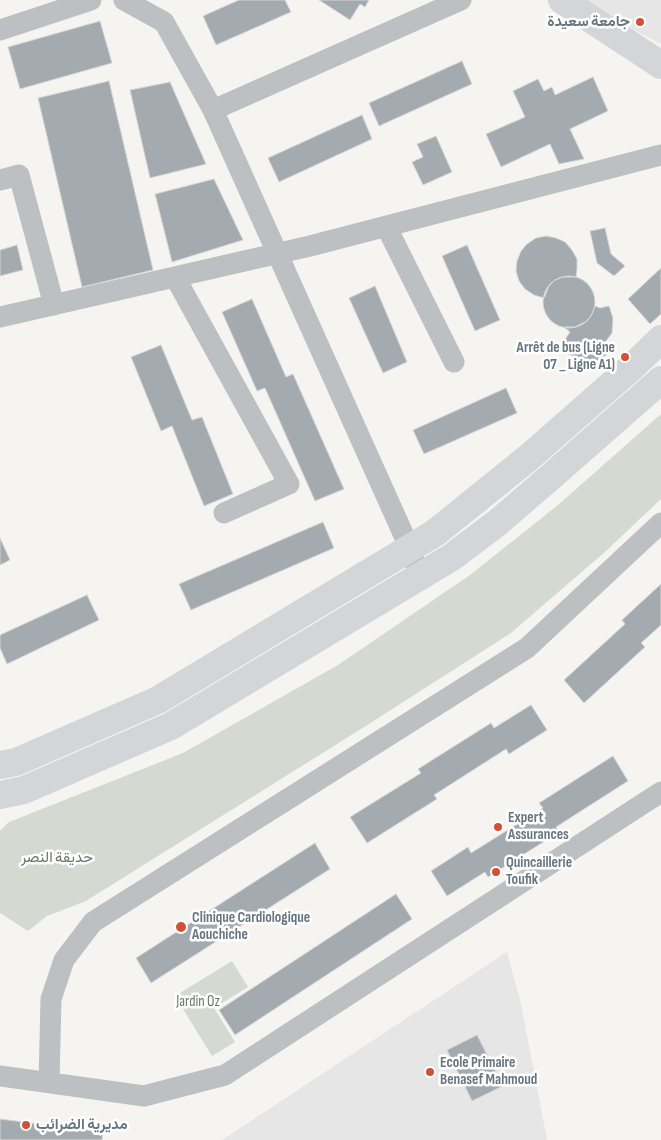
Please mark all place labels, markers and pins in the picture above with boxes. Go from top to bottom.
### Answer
place label: جامعة سعيدة [547,13,630,31]
marker: جامعة سعيدة [634,16,646,28]
place label: Arrêt de bus (Ligne 07 _ Ligne A1) [517,339,615,374]
marker: Arrêt de bus (Ligne 07 _ Ligne A1) [619,351,631,363]
place label: Expert Assurances [508,809,569,844]
marker: Expert Assurances [492,821,504,833]
place label: Quincaillerie Toufik [506,854,572,889]
marker: Quincaillerie Toufik [490,866,502,878]
place label: Clinique Cardiologique Aouchiche [192,909,310,944]
marker: Clinique Cardiologique Aouchiche [174,920,188,934]
place label: Ecole Primaire Benasef Mahmoud [440,1054,537,1089]
marker: Ecole Primaire Benasef Mahmoud [424,1066,436,1078]
place label: مديرية الضرائب [36,1116,128,1134]
marker: مديرية الضرائب [20,1119,32,1131]

